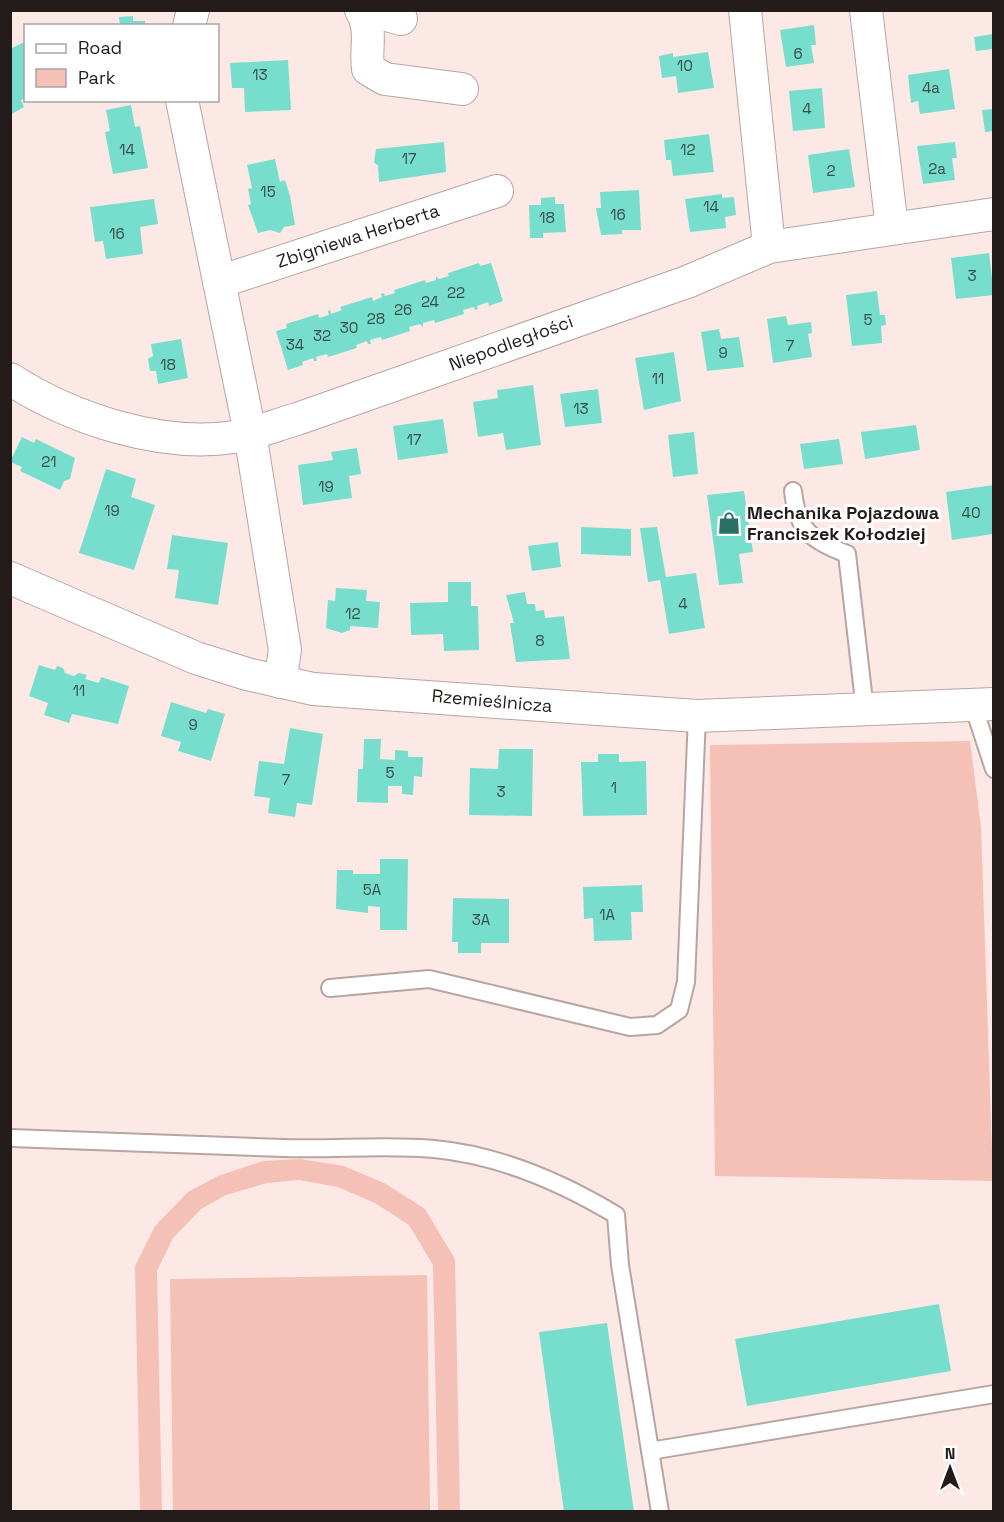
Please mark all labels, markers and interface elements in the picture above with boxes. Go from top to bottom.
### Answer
legend [24,24,219,102]
text: Road [78,36,122,59]
house number: 6 [793,44,803,63]
house number: 10 [677,56,693,75]
house number: 13 [252,65,268,84]
text: Park [78,66,116,89]
house number: 4a [922,78,940,97]
house number: 4 [802,99,812,118]
house number: 14 [119,140,135,159]
house number: 12 [680,140,696,159]
house number: 17 [402,149,416,168]
house number: 2a [928,159,946,178]
house number: 2 [826,161,836,180]
house number: 15 [260,182,276,201]
house number: 14 [703,197,719,216]
street label: Zbigniewa Herberta [273,198,442,273]
house number: 16 [610,205,626,224]
house number: 18 [539,208,555,227]
house number: 16 [109,224,125,243]
house number: 3 [967,266,977,285]
house number: 22 [447,283,465,302]
house number: 24 [421,292,439,311]
house number: 26 [394,300,412,319]
house number: 28 [367,309,385,328]
street label: Niepodległości [446,309,576,376]
house number: 5 [864,310,873,329]
house number: 30 [340,318,358,337]
house number: 32 [313,326,331,345]
house number: 34 [286,335,304,354]
house number: 7 [786,336,794,355]
house number: 9 [718,343,728,362]
house number: 18 [160,355,176,374]
house number: 11 [652,369,664,388]
house number: 13 [573,399,589,418]
house number: 17 [407,430,421,449]
house number: 21 [41,452,57,471]
house number: 19 [318,477,334,496]
house number: 19 [104,501,120,520]
place label: Mechanika Pojazdowa Franciszek Kołodziej [747,501,940,545]
house number: 40 [962,503,981,522]
shop icon: Mechanika Pojazdowa Franciszek Kołodziej [716,510,742,536]
house number: 4 [678,594,688,613]
house number: 12 [345,604,361,623]
house number: 8 [535,631,545,650]
house number: 11 [73,681,85,700]
street label: Rzemieślnicza [431,684,553,717]
house number: 9 [188,715,198,734]
house number: 5 [386,763,395,782]
house number: 7 [282,770,290,789]
house number: 1 [611,778,617,797]
house number: 3 [496,782,506,801]
house number: 5A [363,880,382,899]
house number: 1A [599,905,615,924]
house number: 3A [472,910,491,929]
north arrow [920,1438,980,1498]
text: N [945,1443,955,1464]

